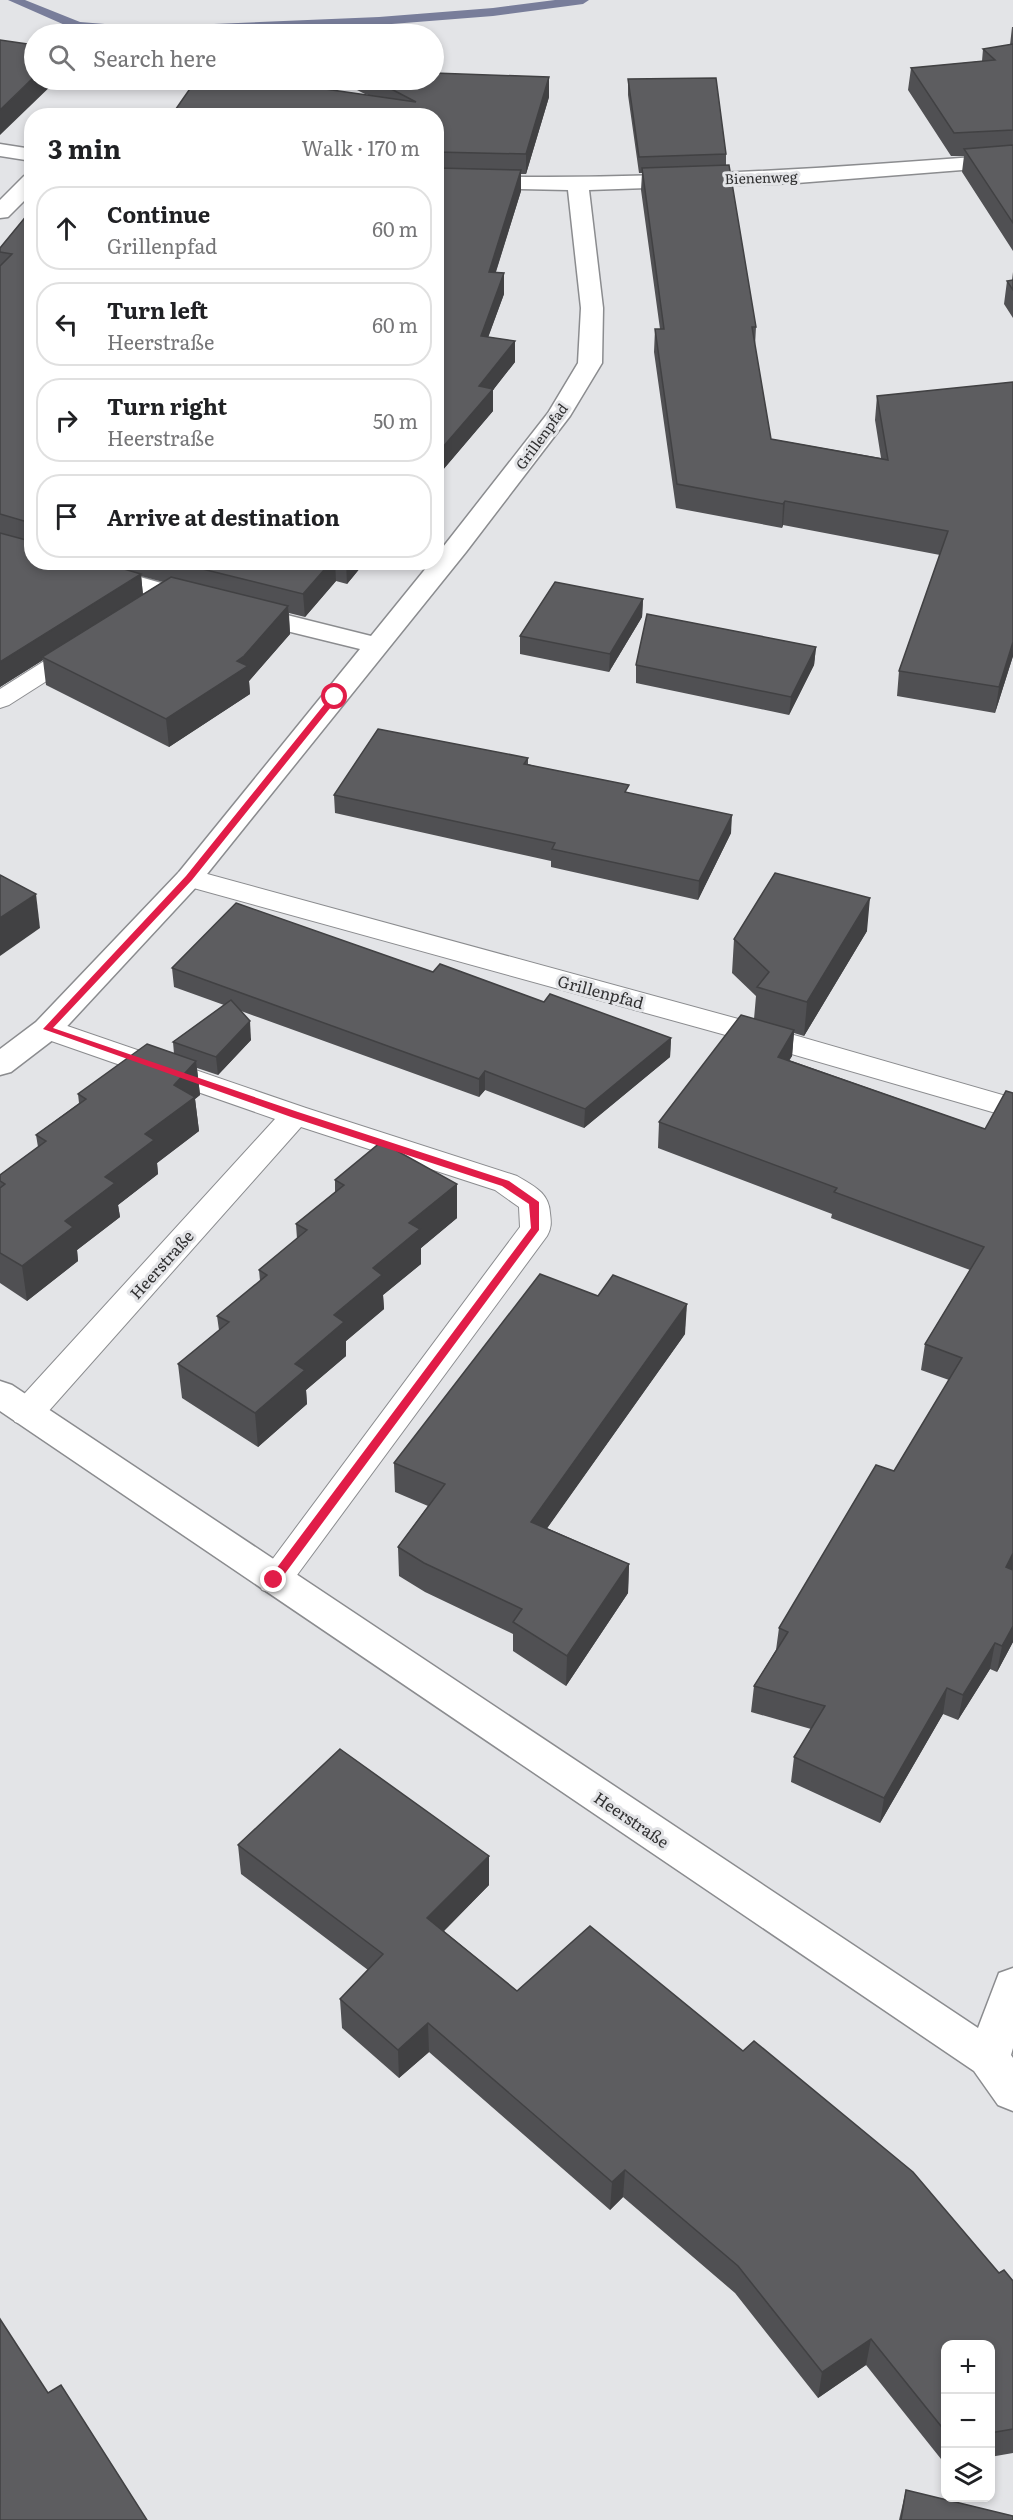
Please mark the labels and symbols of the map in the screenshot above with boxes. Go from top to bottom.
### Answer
street label: Bienenweg [724,166,798,188]
street label: Grillenpfad [510,399,572,473]
route start [321,683,347,709]
street label: Grillenpfad [555,968,647,1014]
street label: Heerstraße [123,1224,199,1304]
route end [260,1566,286,1592]
street label: Heerstraße [590,1785,674,1853]

